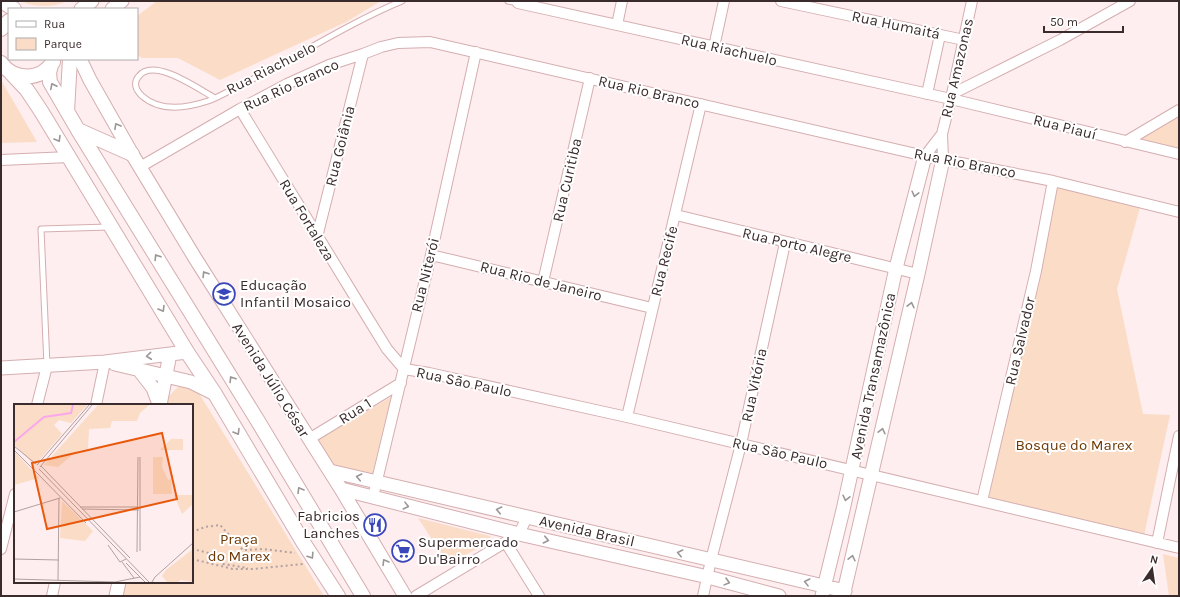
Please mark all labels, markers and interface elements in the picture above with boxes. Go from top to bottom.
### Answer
street label: Rua Humaitá [850,7,942,43]
legend [8,8,138,60]
scale bar [1044,8,1123,34]
text: 50 m [1050,15,1078,29]
text: Rua [44,17,65,31]
street label: Rua Amazonas [937,17,977,119]
street label: Rua Riachuelo [679,30,779,70]
text: Parque [44,37,82,51]
street label: Rua Riachuelo [223,38,319,98]
street label: Rua Rio Branco [240,55,342,115]
street label: Rua Rio Branco [597,72,701,112]
one-way arrow [50,83,58,90]
street label: Rua Goiânia [321,104,359,188]
street label: Rua Piauí [1031,110,1099,144]
one-way arrow [114,123,121,131]
one-way arrow [53,135,60,142]
street label: Rua Curitiba [549,136,585,224]
street label: Rua Rio Branco [912,144,1018,182]
street label: Rua Fortaleza [276,176,338,264]
one-way arrow [912,191,920,197]
street label: Rua Recife [647,224,681,298]
street label: Rua Porto Alegre [741,224,853,266]
street label: Rua Niterói [407,236,443,314]
one-way arrow [154,254,161,261]
street label: Rua Rio de Janeiro [478,257,604,305]
one-way arrow [202,271,210,278]
place label: Educação Infantil Mosaico [240,276,351,311]
school or university icon: Educação Infantil Mosaico [211,281,237,307]
street label: Avenida Transamazônica [847,291,899,461]
street label: Rua Salvador [1001,295,1039,387]
one-way arrow [907,302,915,308]
one-way arrow [157,305,165,312]
street label: Avenida Júlio César [228,319,314,441]
street label: Rua Vitória [737,346,771,424]
one-way arrow [146,352,152,361]
street label: Rua São Paulo [415,363,513,401]
one-way arrow [229,376,237,383]
street label: Rua 1 [335,394,375,428]
inset map [14,404,193,583]
one-way arrow [233,428,240,435]
one-way arrow [877,428,885,435]
street label: Rua São Paulo [731,433,829,473]
park label: Bosque do Marex [1016,436,1133,454]
one-way arrow [356,474,362,482]
one-way arrow [297,487,304,494]
one-way arrow [843,495,851,501]
one-way arrow [403,501,410,509]
one-way arrow [496,506,503,515]
place label: Fabricios Lanches [297,507,360,542]
street label: Avenida Brasil [538,511,636,551]
restaurant icon: Fabricios Lanches [362,512,388,538]
park label: Praça do Marex [208,530,271,565]
place label: Supermercado Du'Bairro [418,533,518,568]
one-way arrow [543,536,549,544]
supermarket icon: Supermercado Du'Bairro [390,538,416,564]
one-way arrow [677,549,683,557]
north arrow [1132,549,1172,589]
one-way arrow [307,551,314,558]
text: N [1149,553,1159,567]
one-way arrow [848,555,856,561]
one-way arrow [382,559,389,566]
one-way arrow [724,578,731,586]
one-way arrow [804,578,810,586]

